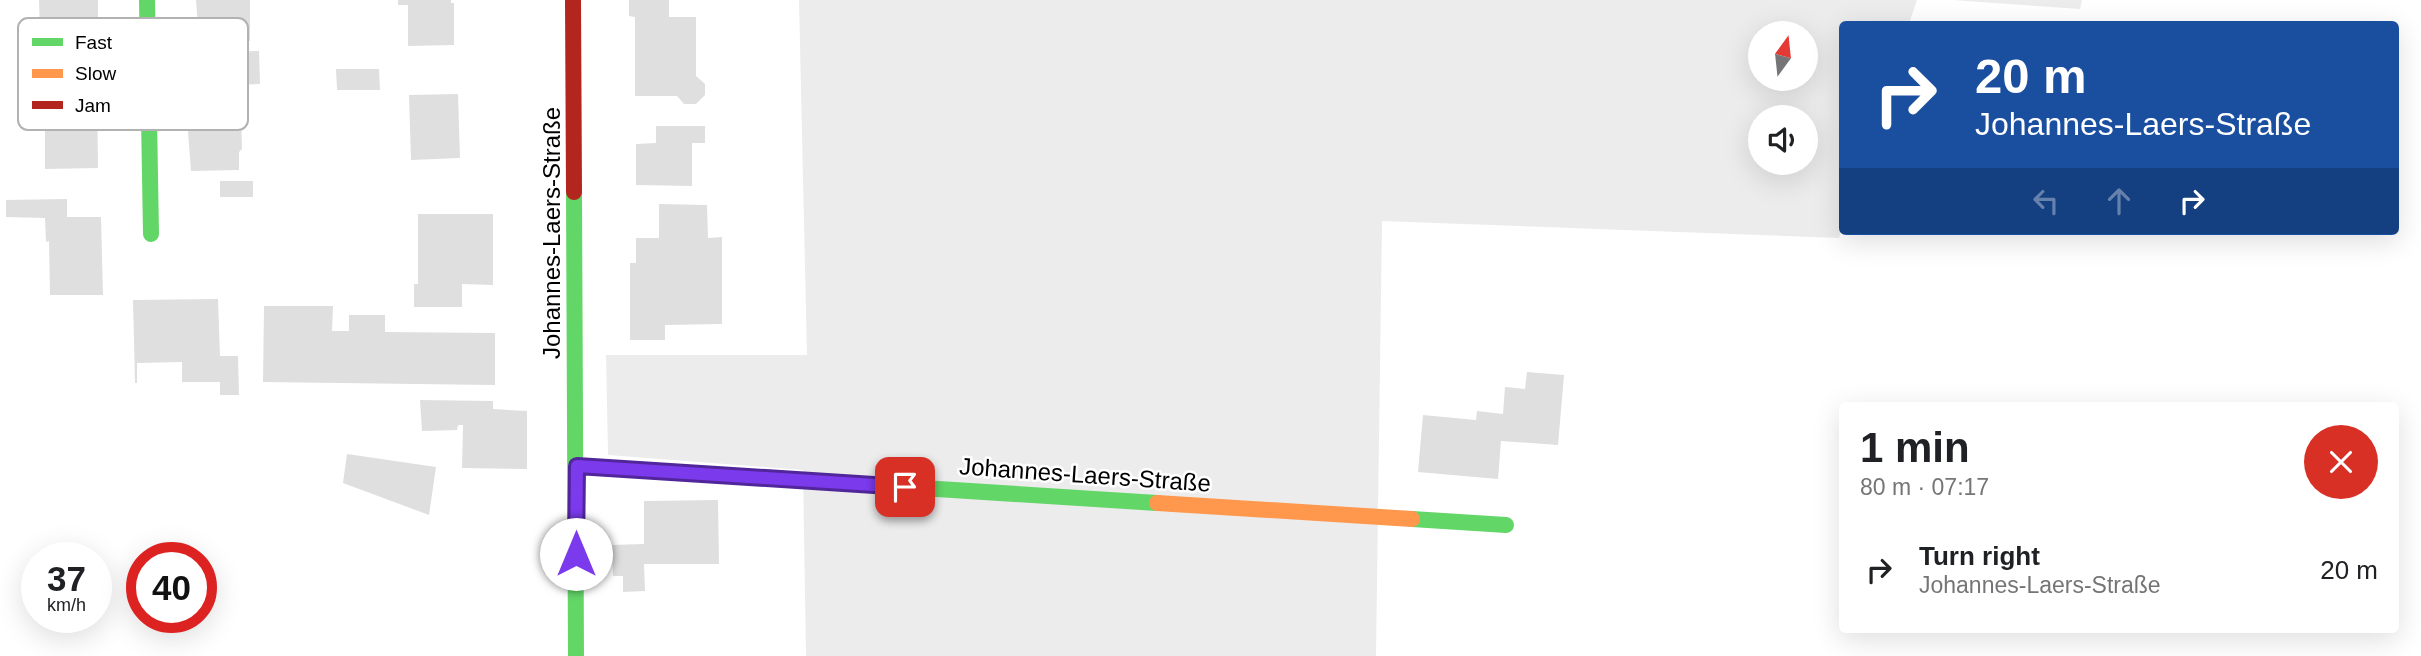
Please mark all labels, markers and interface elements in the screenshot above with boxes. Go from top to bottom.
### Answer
legend [18,18,248,130]
north arrow [1748,21,1818,91]
map controls [1748,21,1818,175]
text: Fast [75,32,113,53]
icon: right [1860,49,1951,140]
text: 20 m [1975,49,2087,103]
text: Slow [75,63,116,84]
text: Jam [75,95,111,116]
button: sound [1748,105,1818,175]
text: Johannes-Laers-Straße [1975,106,2311,142]
street label: Johannes-Laers-Straße [538,107,565,359]
icon: left [2027,182,2065,220]
icon: ahead [2100,182,2138,220]
icon: right [2173,182,2211,220]
text: 1 min [1860,424,1970,471]
button: close [2304,425,2378,499]
street label: Johannes-Laers-Straße [958,452,1212,497]
pin [875,457,935,517]
icon: arrive [886,468,924,506]
text: 80 m · 07:17 [1860,474,1989,500]
position arrow [539,517,613,591]
text: Turn right [1919,541,2040,571]
speed limit sign: 40 [126,542,217,633]
icon: right [1860,551,1898,589]
text: 20 m [2320,555,2378,585]
text: 37 [47,559,86,598]
text: Johannes-Laers-Straße [1919,572,2161,598]
text: km/h [47,595,86,615]

